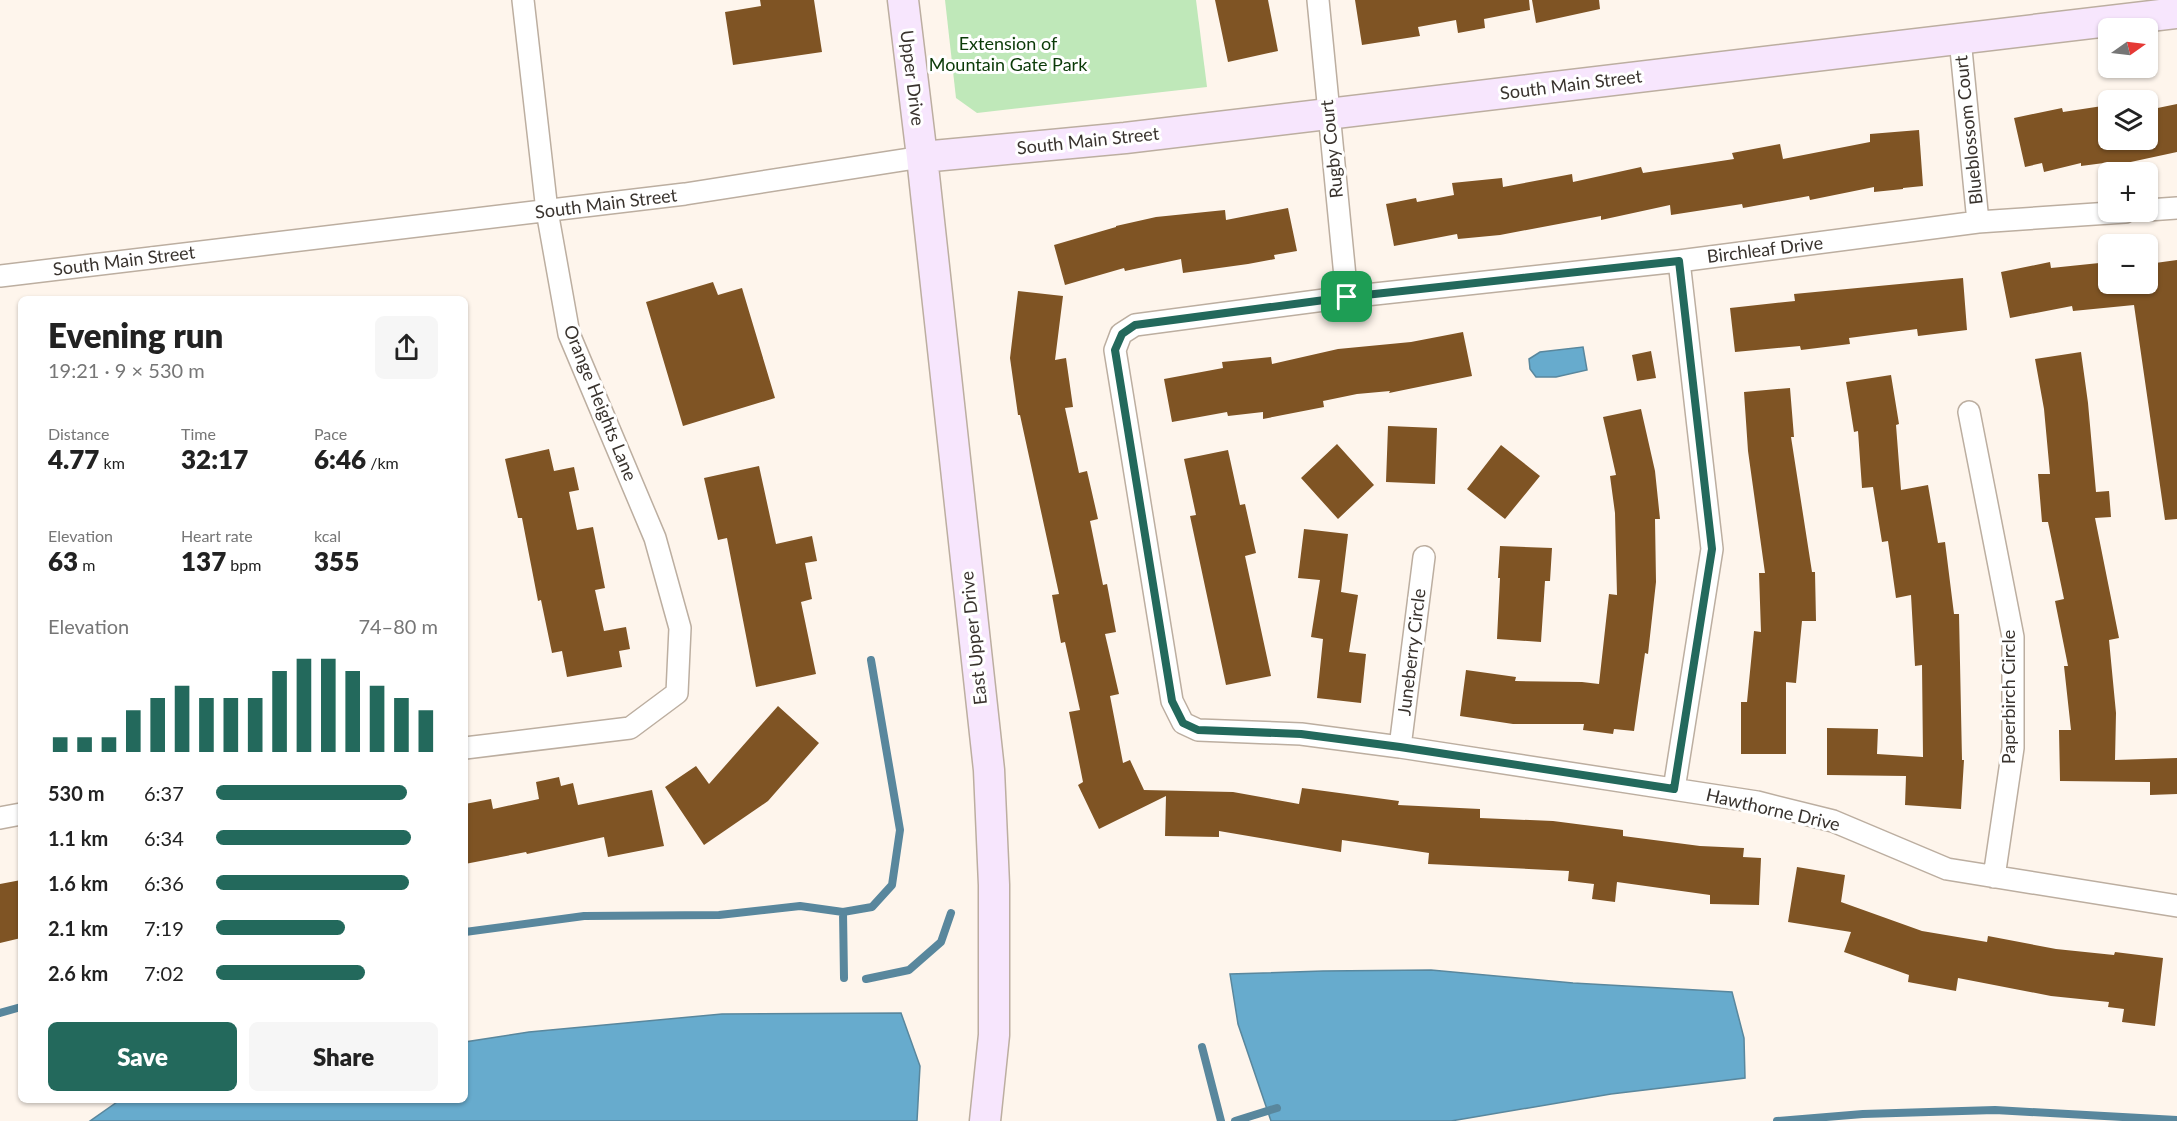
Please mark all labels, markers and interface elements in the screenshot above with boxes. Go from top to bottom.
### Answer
north arrow [2098,18,2158,78]
map controls [2098,18,2158,294]
street label: Upper Drive [896,29,930,127]
park label: Extension of Mountain Gate Park [929,32,1088,75]
street label: Blueblossom Court [1949,54,1987,206]
street label: South Main Street [1499,64,1644,104]
button: layers [2098,90,2158,150]
street label: Rugby Court [1315,98,1347,199]
street label: South Main Street [1016,122,1161,158]
button: + [2098,162,2158,222]
street label: South Main Street [534,183,679,223]
street label: Birchleaf Drive [1706,231,1824,267]
button: − [2098,234,2158,294]
street label: South Main Street [52,240,197,280]
pin [1321,271,1372,322]
icon: arrive [1330,280,1363,313]
text: Evening run [48,315,223,355]
button: share [375,316,438,379]
street label: Orange Heights Lane [560,321,642,484]
text: 19:21 · 9 × 530 m [48,358,205,382]
text: Distance [48,424,109,443]
text: Time [181,424,216,443]
text: Pace [314,424,347,443]
text: 4.77 [48,443,99,475]
text: 32:17 [181,443,248,475]
text: 6:46 [314,443,366,475]
text: km [99,453,125,472]
text: /km [366,453,399,472]
text: Elevation [48,526,113,545]
text: Heart rate [181,526,253,545]
text: kcal [314,526,341,545]
text: 63 [48,545,78,577]
text: 137 [181,545,226,577]
text: 355 [314,545,359,577]
text: m [78,555,95,574]
text: bpm [226,555,261,574]
street label: East Upper Drive [955,570,991,706]
street label: Juneberry Circle [1392,587,1430,717]
text: Elevation [48,614,129,638]
text: 74–80 m [358,614,438,638]
street label: Paperbirch Circle [1997,630,2019,764]
text: 530 m [48,781,104,805]
text: 6:37 [144,781,184,805]
street label: Hawthorne Drive [1704,783,1842,835]
text: 1.1 km [48,826,108,850]
text: 6:34 [144,826,184,850]
text: 1.6 km [48,871,108,895]
text: 6:36 [144,871,184,895]
text: 2.1 km [48,916,108,940]
text: 7:19 [144,916,184,940]
text: 2.6 km [48,961,108,985]
text: 7:02 [144,961,184,985]
button: Save [48,1022,237,1091]
button: Share [249,1022,438,1091]

